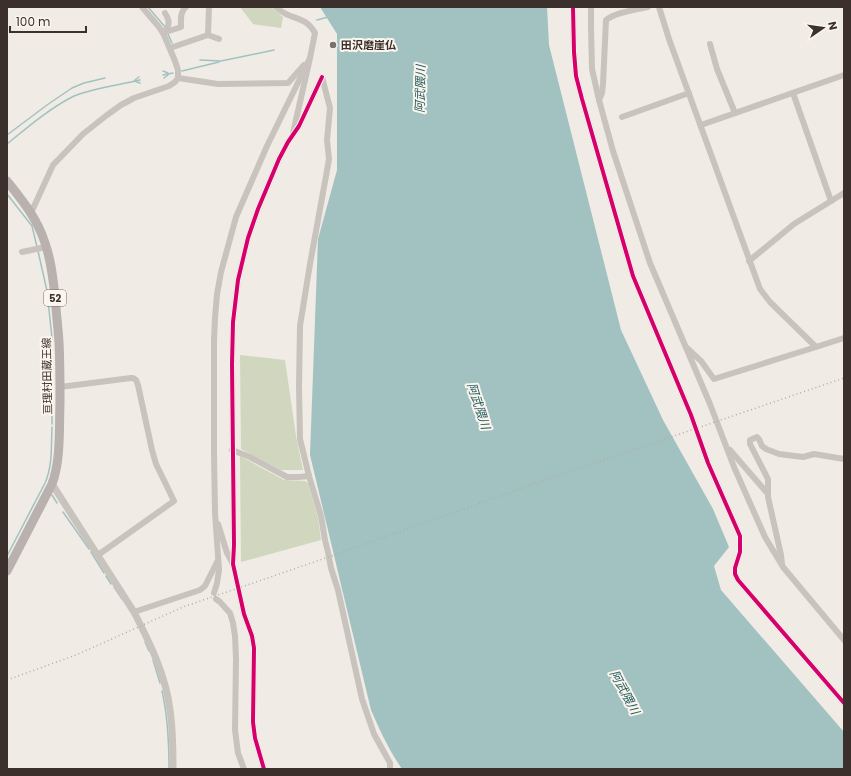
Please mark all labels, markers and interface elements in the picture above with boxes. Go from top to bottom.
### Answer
scale bar [10,8,86,34]
north arrow [803,8,843,48]
text: 100 m [16,13,50,30]
text: N [824,20,841,32]
place label: 田沢磨崖仏 [341,37,396,53]
marker: 田沢磨崖仏 [328,40,338,50]
water label: 阿武隈川 [411,63,429,113]
road number: 52 [44,290,66,306]
street label: 亘理村田蔵王線 [38,337,56,415]
water label: 阿武隈川 [463,381,495,433]
water label: 阿武隈川 [606,667,645,719]

